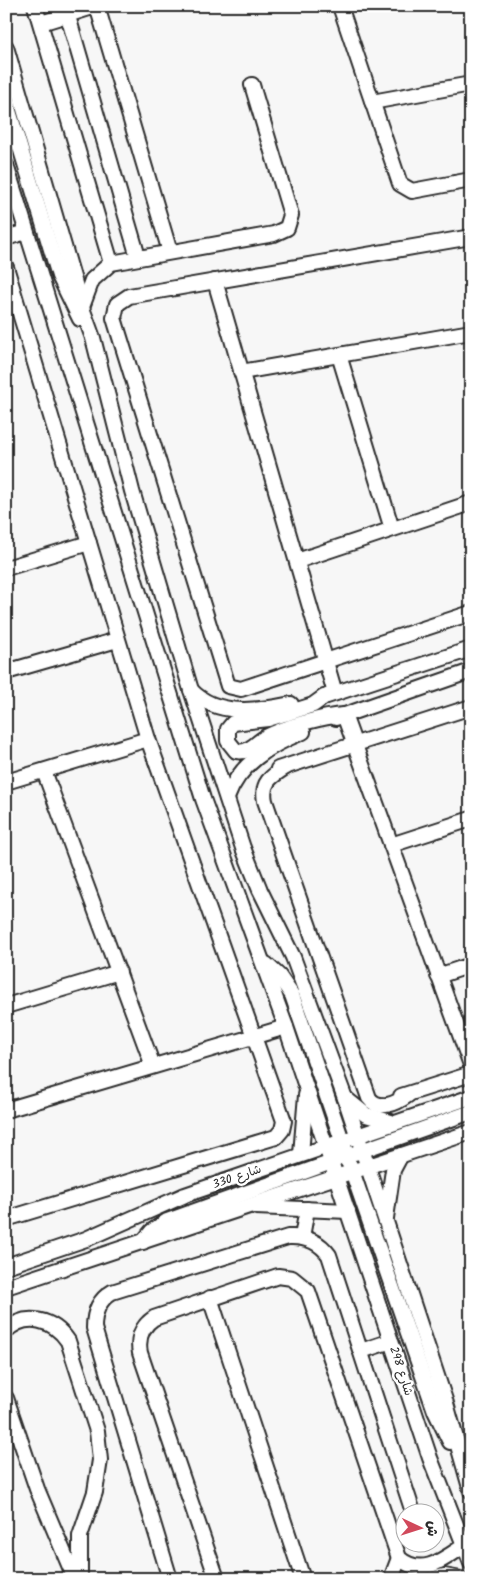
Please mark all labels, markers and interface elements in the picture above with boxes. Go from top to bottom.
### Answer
street label: شارع 330 [210,1160,264,1194]
street label: شارع 298 [384,1344,418,1398]
north arrow [394,1502,444,1552]
text: ش [420,1520,443,1537]

